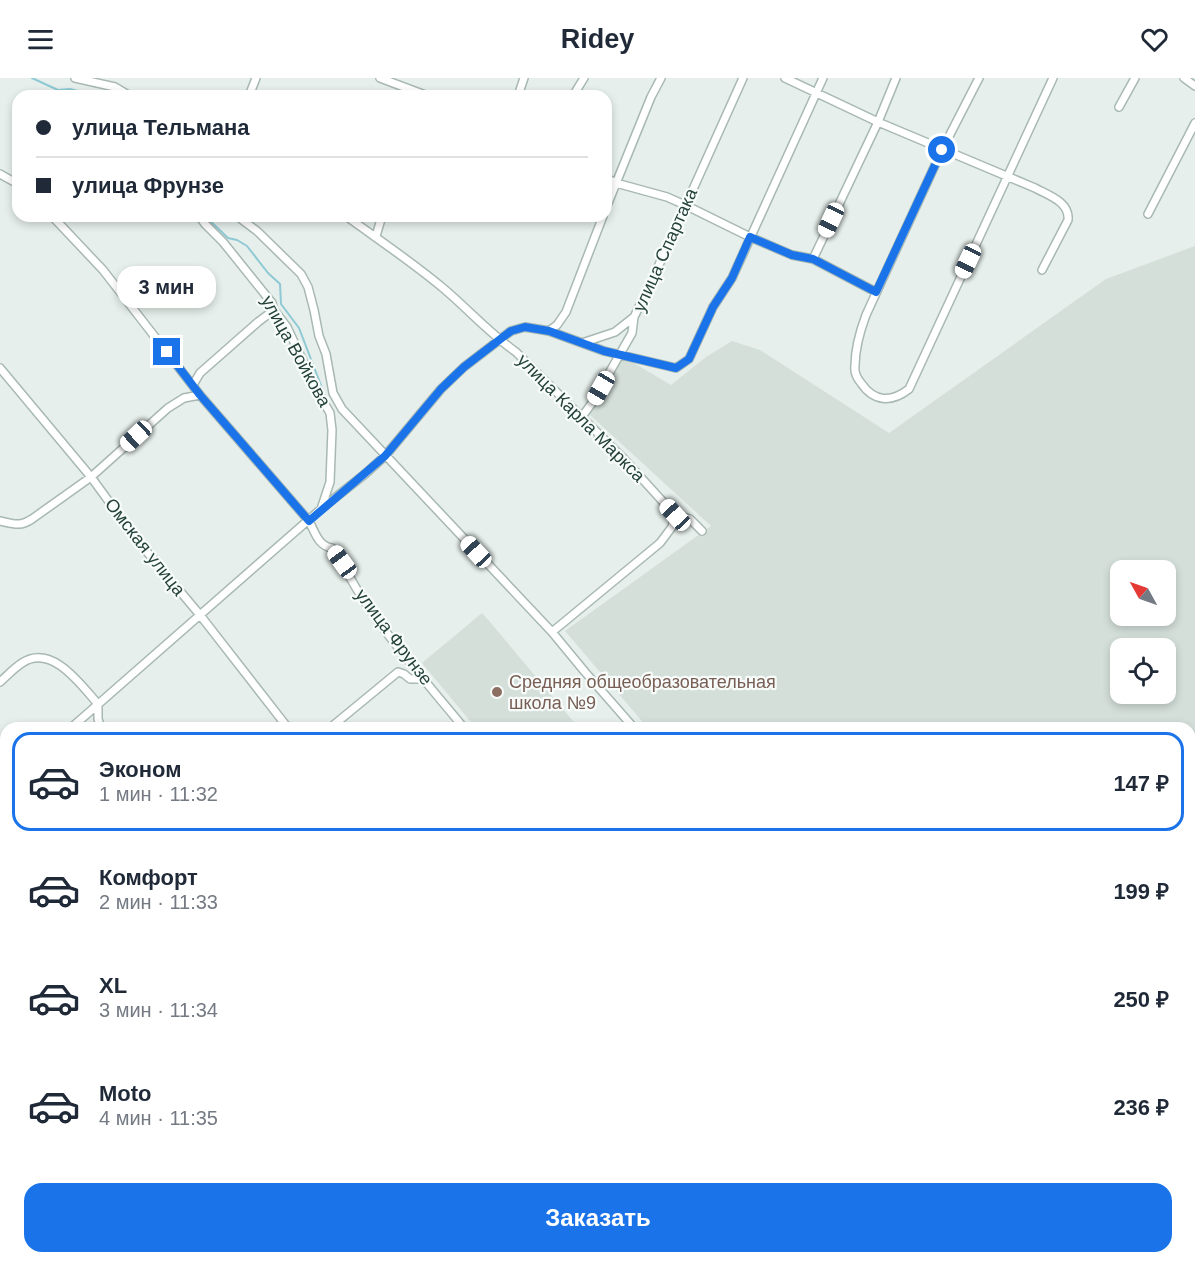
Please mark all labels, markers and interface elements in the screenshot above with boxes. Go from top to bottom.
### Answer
icon: menu [24,23,57,56]
icon: heart [1138,23,1171,56]
text: Ridey [561,24,634,54]
text: улица Тельмана [72,115,249,140]
route start [928,136,955,163]
text: улица Фрунзе [72,173,224,198]
street label: улица Спартака [629,184,702,315]
car [815,200,847,240]
car [952,241,984,281]
callout: 3 мин [118,265,216,307]
text: 3 мин [139,276,194,298]
street label: улица Войкова [257,292,335,411]
route end [153,338,180,365]
street label: улица Карла Маркса [513,350,650,487]
car [584,368,618,408]
car [117,417,155,455]
street label: Омская улица [101,494,190,600]
car [656,496,694,534]
car [457,533,495,571]
car [324,542,360,582]
north arrow [1110,560,1176,626]
map controls [1110,560,1176,704]
street label: улица Фрунзе [351,585,437,689]
button: locate [1110,638,1176,704]
place label: Средняя общеобразовательная школа №9 [509,672,776,713]
marker: Средняя общеобразовательная школа №9 [490,685,504,699]
icon: car [27,755,81,809]
text: Эконом [99,757,182,782]
text: 147 ₽ [1113,771,1169,796]
text: 1 мин · 11:32 [99,783,218,805]
icon: car [27,863,81,917]
text: Комфорт [99,865,198,890]
text: 199 ₽ [1113,879,1169,904]
text: 2 мин · 11:33 [99,891,218,913]
icon: car [27,971,81,1025]
text: XL [99,973,127,998]
text: 250 ₽ [1113,987,1169,1012]
text: 3 мин · 11:34 [99,999,218,1021]
icon: car [27,1079,81,1133]
text: Moto [99,1081,152,1106]
text: 236 ₽ [1113,1095,1169,1120]
text: 4 мин · 11:35 [99,1107,218,1129]
button: Заказать [24,1183,1172,1252]

